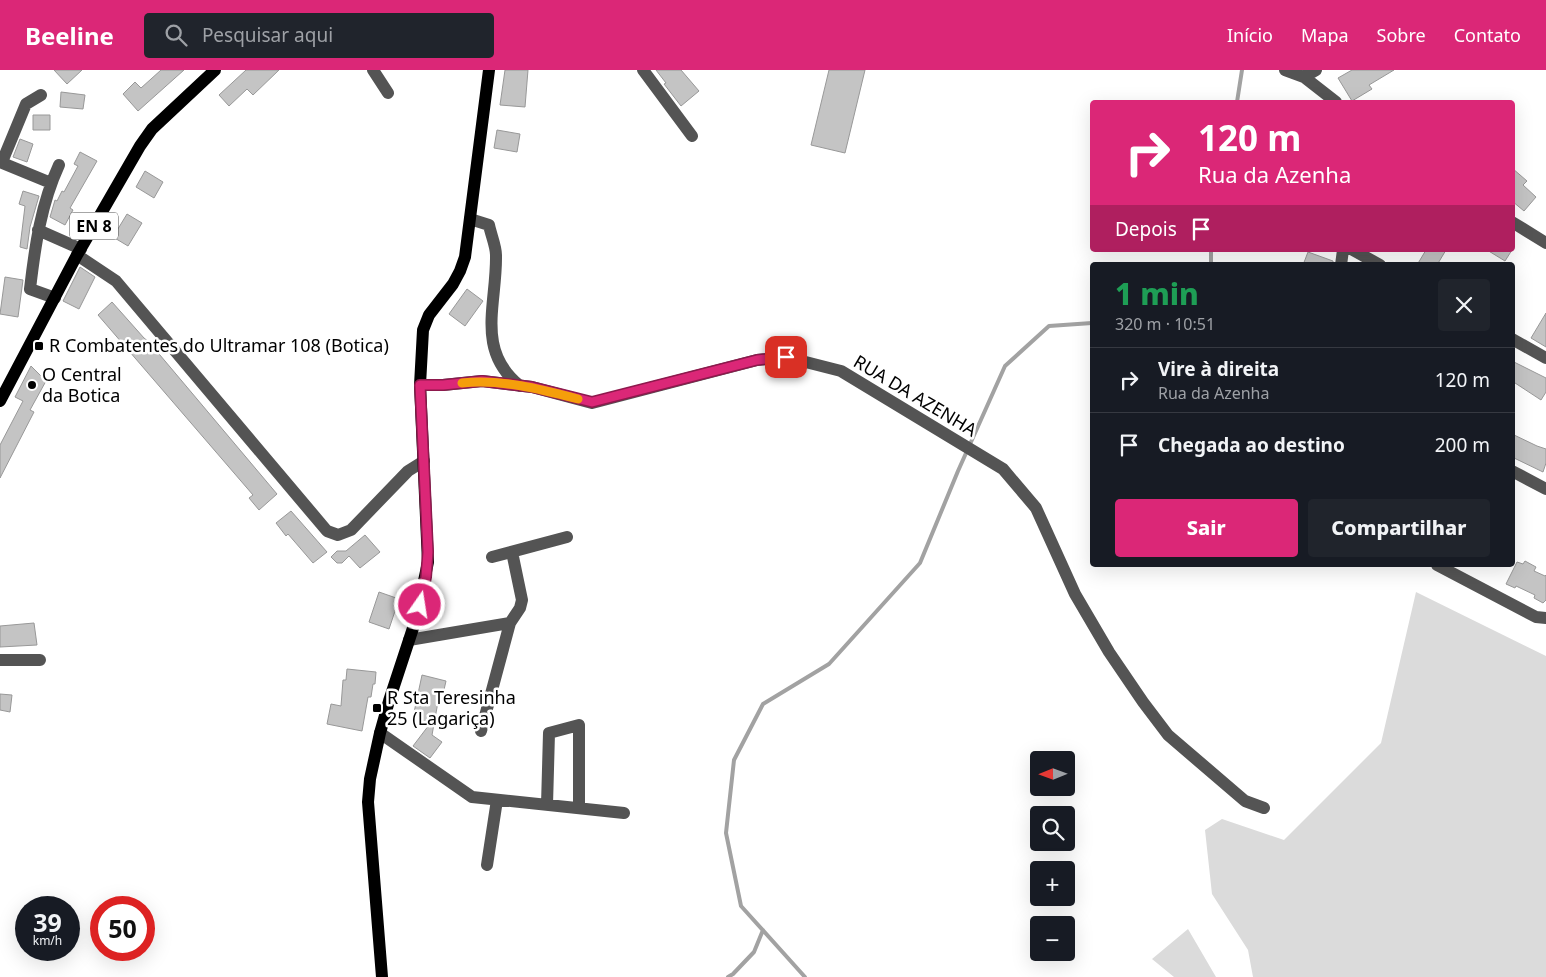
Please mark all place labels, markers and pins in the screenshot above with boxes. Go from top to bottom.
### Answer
place label: R Combatentes do Ultramar 108 (Botica) [49,333,389,357]
pin [765,336,807,378]
marker: R Combatentes do Ultramar 108 (Botica) [33,340,45,352]
place label: O Central da Botica [42,362,122,407]
marker: O Central da Botica [26,379,38,391]
place label: R Sta Teresinha 25 (Lagariça) [387,685,516,730]
marker: R Sta Teresinha 25 (Lagariça) [371,702,383,714]

